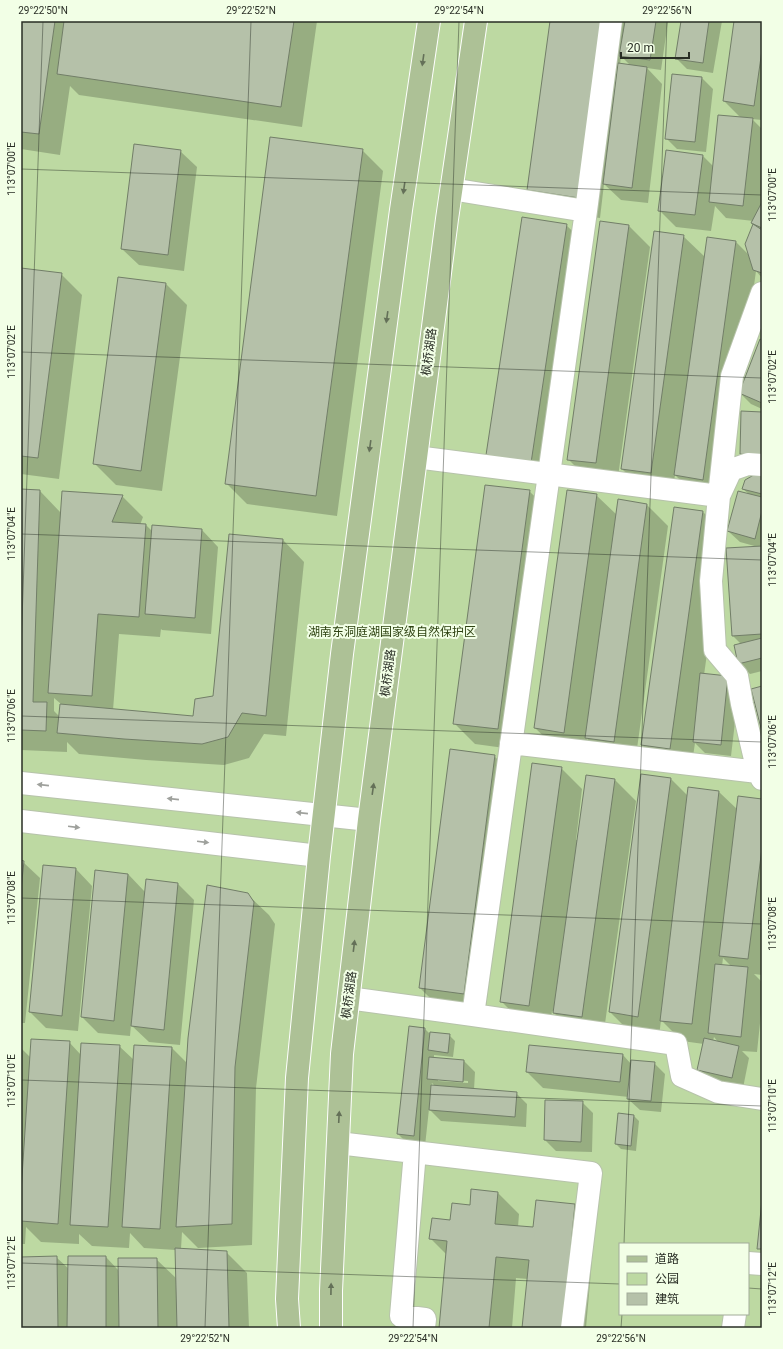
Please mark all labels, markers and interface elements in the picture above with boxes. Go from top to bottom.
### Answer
text: 29°22'50"N [18,5,68,16]
text: 29°22'52"N [226,5,276,16]
text: 29°22'54"N [434,5,484,16]
text: 29°22'56"N [642,5,692,16]
scale bar [621,34,689,60]
text: 20 m [627,41,654,55]
one-way arrow [420,54,426,66]
text: 113°07'00"E [6,142,17,196]
text: 113°07'00"E [767,168,778,222]
one-way arrow [401,182,407,194]
one-way arrow [384,311,390,323]
text: 113°07'02"E [6,325,17,379]
street label: 枫桥湖路 [419,327,439,377]
text: 113°07'02"E [767,350,778,404]
one-way arrow [367,440,373,452]
text: 113°07'04"E [6,507,17,561]
text: 113°07'04"E [767,533,778,587]
park label: 湖南东洞庭湖国家级自然保护区 [308,625,476,639]
street label: 枫桥湖路 [378,648,398,698]
text: 113°07'06"E [6,689,17,743]
text: 113°07'06"E [767,715,778,769]
one-way arrow [37,782,50,789]
one-way arrow [370,783,376,795]
one-way arrow [167,796,179,802]
one-way arrow [296,809,308,816]
one-way arrow [68,824,80,831]
one-way arrow [197,839,209,846]
text: 113°07'08"E [6,871,17,925]
text: 113°07'08"E [767,897,778,951]
one-way arrow [351,940,357,952]
street label: 枫桥湖路 [339,970,359,1020]
text: 113°07'10"E [6,1054,17,1108]
text: 113°07'10"E [767,1079,778,1133]
one-way arrow [335,1111,342,1123]
text: 113°07'12"E [6,1236,17,1290]
legend [619,1243,749,1315]
text: 道路 [655,1252,679,1266]
text: 113°07'12"E [767,1262,778,1316]
text: 公园 [655,1272,679,1286]
one-way arrow [328,1282,334,1295]
text: 建筑 [655,1292,679,1306]
text: 29°22'52"N [180,1333,230,1344]
text: 29°22'54"N [388,1333,438,1344]
text: 29°22'56"N [596,1333,646,1344]

